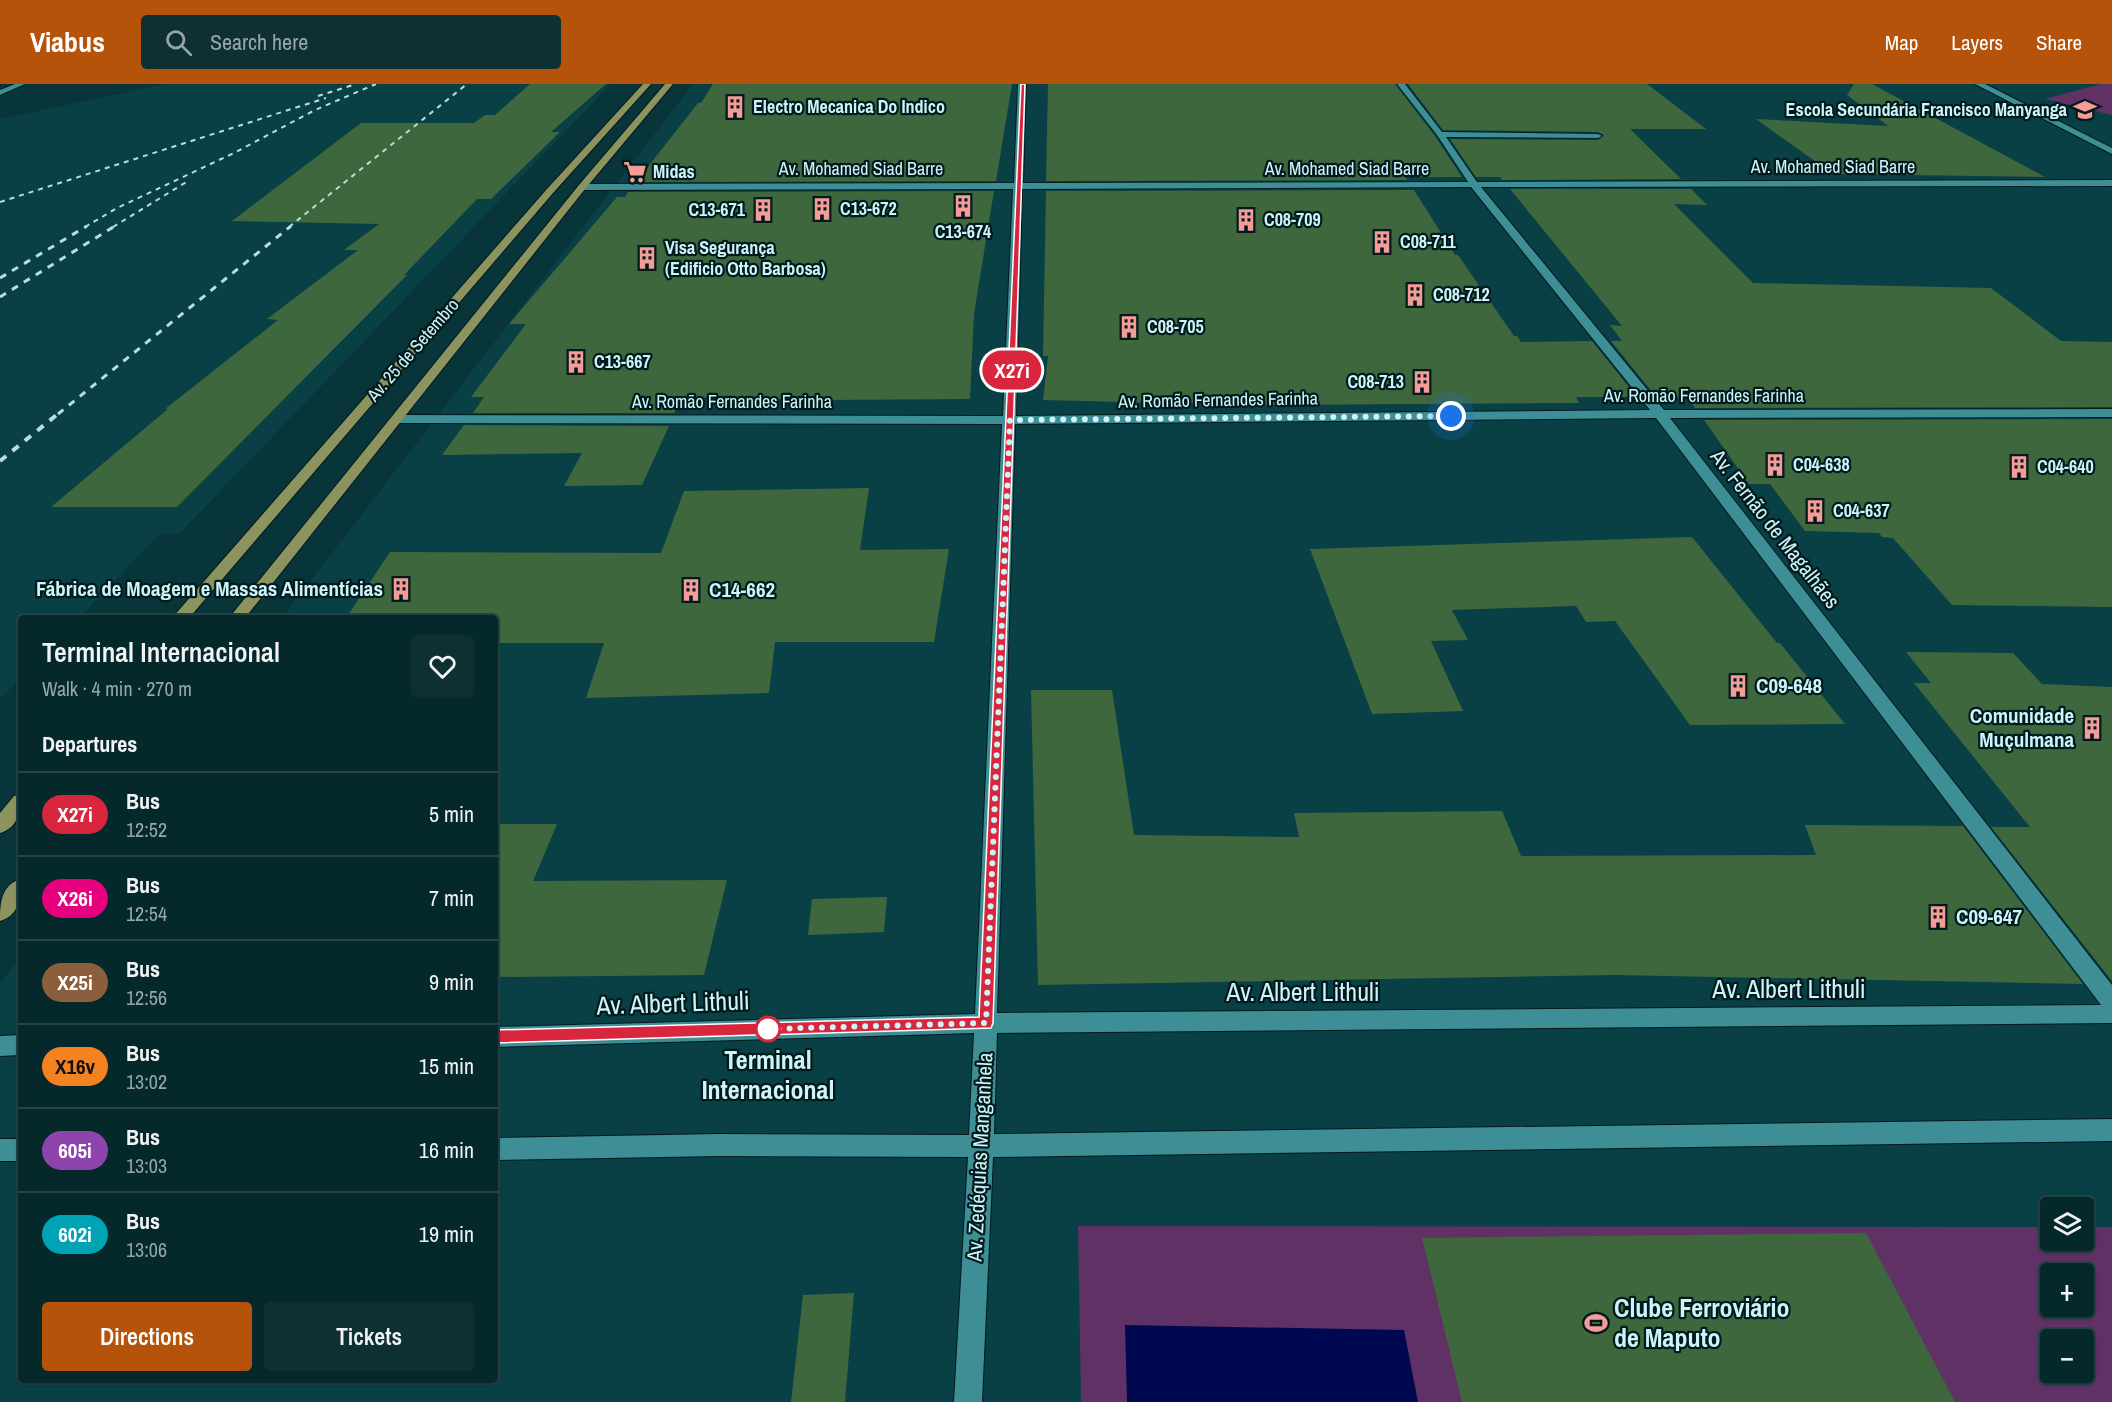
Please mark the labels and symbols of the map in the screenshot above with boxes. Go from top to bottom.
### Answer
building icon: Electro Mecanica Do Indico [722,94,748,120]
place label: Electro Mecanica Do Indico [753,94,945,119]
place label: Escola Secundária Francisco Manyanga [1786,97,2068,122]
school or university icon: Escola Secundária Francisco Manyanga [2072,97,2098,123]
street label: Av. Mohamed Siad Barre [1750,154,1915,179]
street label: Av. Mohamed Siad Barre [778,156,943,181]
street label: Av. Mohamed Siad Barre [1264,156,1429,181]
supermarket icon: Midas [622,159,648,185]
place label: Midas [653,159,695,184]
building icon: C13-674 [950,193,976,219]
building icon: C13-672 [809,196,835,222]
place label: C13-672 [840,196,897,221]
place label: C13-671 [688,197,746,222]
building icon: C13-671 [750,197,776,223]
building icon: C08-709 [1233,207,1259,233]
place label: C08-709 [1264,207,1321,232]
place label: C13-674 [935,219,992,244]
building icon: C08-711 [1369,229,1395,255]
place label: C08-711 [1400,229,1457,254]
place label: Visa Segurança (Edificio Otto Barbosa) [665,235,826,281]
building icon: Visa Segurança (Edificio Otto Barbosa) [634,245,660,271]
building icon: C08-712 [1402,282,1428,308]
place label: C08-712 [1433,282,1490,307]
street label: Av. 25 de Setembro [360,293,464,407]
building icon: C08-705 [1116,314,1142,340]
place label: C08-705 [1147,314,1204,339]
building icon: C13-667 [563,349,589,375]
place label: C13-667 [594,349,651,374]
line badge: X27i [970,350,1054,390]
place label: C08-713 [1347,369,1404,394]
building icon: C08-713 [1409,369,1435,395]
street label: Av. Romão Fernandes Farinha [1603,383,1804,408]
street label: Av. Romão Fernandes Farinha [1117,385,1318,414]
street label: Av. Romão Fernandes Farinha [631,389,832,414]
your location [1436,401,1466,431]
street label: Av. Fernão de Magalhães [1703,442,1847,614]
building icon: C04-638 [1762,452,1788,478]
place label: C04-638 [1793,452,1850,477]
building icon: C04-640 [2006,454,2032,480]
place label: C04-640 [2037,454,2094,479]
building icon: C04-637 [1802,498,1828,524]
place label: C04-637 [1833,498,1890,523]
place label: Fábrica de Moagem e Massas Alimentícias [36,574,383,603]
place label: C14-662 [709,575,775,604]
building icon: Fábrica de Moagem e Massas Alimentícias [388,576,414,602]
building icon: C14-662 [678,577,704,603]
place label: C09-648 [1756,671,1822,700]
building icon: C09-648 [1725,673,1751,699]
place label: Comunidade Muçulmana [1970,701,2074,754]
building icon: Comunidade Muçulmana [2079,715,2105,741]
place label: C09-647 [1956,902,2022,931]
building icon: C09-647 [1925,904,1951,930]
street label: Av. Albert Lithuli [1711,971,1866,1006]
street label: Av. Albert Lithuli [1225,974,1380,1009]
street label: Av. Albert Lithuli [595,982,750,1023]
marker: Terminal Internacional [755,1016,781,1042]
place label: Terminal Internacional [702,1042,834,1107]
street label: Av. Zedéquias Manganhela [959,1051,999,1263]
place label: Clube Ferroviário de Maputo [1614,1290,1790,1355]
sports icon: Clube Ferroviário de Maputo [1583,1310,1609,1336]

